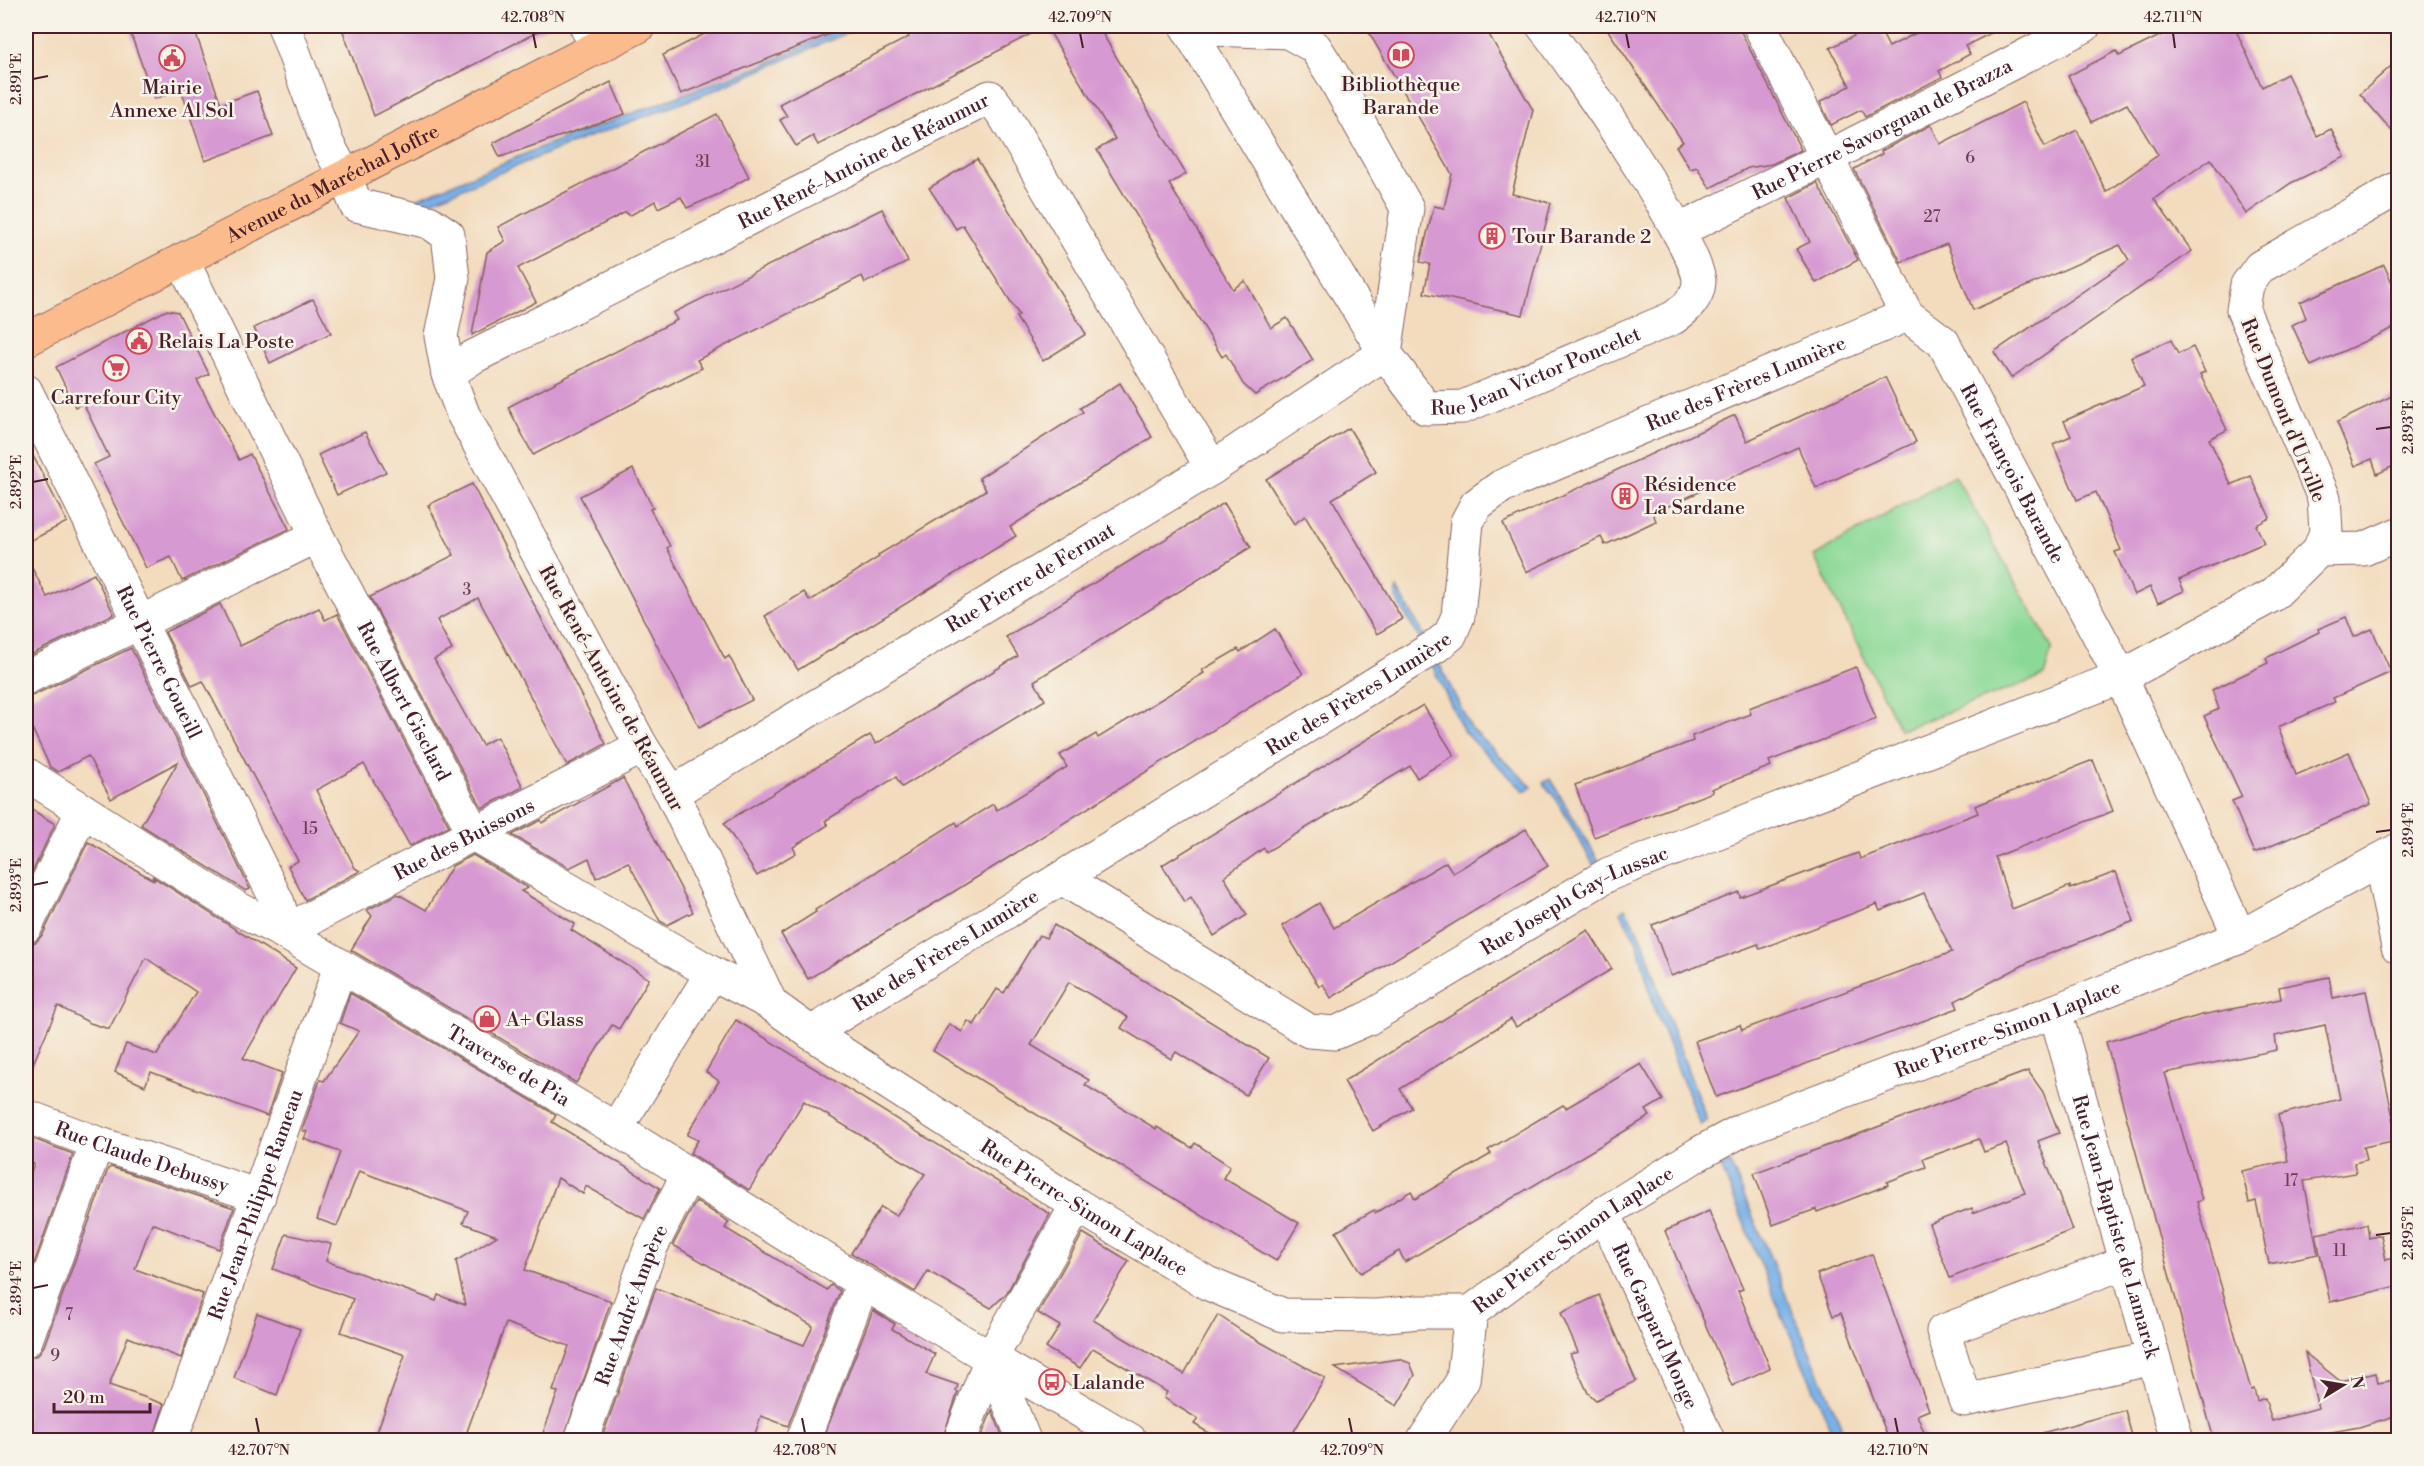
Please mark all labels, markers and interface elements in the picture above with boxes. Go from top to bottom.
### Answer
text: 42.708°N [501,8,565,27]
text: 42.709°N [1048,8,1112,27]
text: 42.710°N [1595,8,1657,27]
text: 42.711°N [2144,8,2202,27]
library icon: Bibliothèque Barande [1386,40,1416,70]
public building icon: Mairie Annexe Al Sol [157,43,187,73]
text: 2.891°E [7,53,26,105]
street label: Rue Pierre Savorgnan de Brazza [1748,53,2018,206]
place label: Bibliothèque Barande [1341,73,1460,121]
place label: Mairie Annexe Al Sol [109,76,234,124]
street label: Rue René-Antoine de Réaumur [734,88,994,236]
street label: Avenue du Maréchal Joffre [221,119,444,250]
house number: 6 [1965,148,1975,168]
house number: 31 [695,152,711,172]
house number: 27 [1923,207,1941,227]
building icon: Tour Barande 2 [1477,221,1507,251]
place label: Tour Barande 2 [1512,225,1651,250]
street label: Rue Dumont d'Urville [2234,315,2331,506]
street label: Rue Jean Victor Poncelet [1430,322,1645,422]
public building icon: Relais La Poste [124,326,154,356]
place label: Relais La Poste [158,330,294,355]
street label: Rue des Frères Lumière [1643,331,1850,438]
supermarket icon: Carrefour City [101,353,131,383]
street label: Rue François Barande [1953,380,2069,568]
place label: Carrefour City [51,386,182,411]
text: 2.893°E [2399,400,2418,454]
text: 2.892°E [7,455,26,509]
place label: Résidence La Sardane [1644,473,1745,521]
building icon: Résidence La Sardane [1610,481,1640,511]
street label: Rue Pierre de Fermat [942,518,1120,639]
street label: Rue René-Antoine de Réaumur [532,561,689,817]
house number: 3 [463,580,472,600]
street label: Rue Pierre Goueill [110,582,206,743]
street label: Rue Albert Gisclard [351,618,456,786]
street label: Rue des Frères Lumière [1262,627,1457,762]
street label: Rue des Buissons [390,794,539,887]
text: 2.894°E [2399,803,2418,857]
house number: 15 [302,819,318,839]
street label: Rue Joseph Gay-Lussac [1477,841,1672,962]
text: 2.893°E [7,858,26,912]
street label: Rue des Frères Lumière [848,884,1044,1018]
street label: Rue Pierre-Simon Laplace [1892,975,2125,1085]
shop icon: A+ Glass [472,1004,502,1034]
place label: A+ Glass [505,1008,584,1033]
street label: Traverse de Pia [442,1020,575,1113]
street label: Rue Jean-Philippe Rameau [204,1086,310,1324]
street label: Rue Jean-Baptiste de Lamarck [2065,1092,2165,1363]
street label: Rue Claude Debussy [51,1117,232,1199]
street label: Rue Pierre-Simon Laplace [975,1135,1192,1283]
street label: Rue Pierre-Simon Laplace [1469,1161,1679,1320]
house number: 17 [2284,1171,2298,1191]
text: 2.895°E [2399,1206,2418,1260]
street label: Rue André Ampère [591,1221,674,1390]
street label: Rue Gaspard Monge [1605,1239,1703,1413]
house number: 11 [2333,1241,2347,1261]
text: 2.894°E [7,1261,26,1315]
house number: 7 [65,1305,73,1325]
house number: 9 [50,1346,60,1366]
north arrow [2313,1355,2373,1415]
bus stop icon: Lalande [1037,1367,1067,1397]
place label: Lalande [1072,1371,1145,1396]
text: N [2346,1374,2368,1391]
scale bar [54,1376,150,1414]
text: 20 m [63,1386,105,1409]
text: 42.707°N [228,1441,290,1460]
text: 42.708°N [773,1441,837,1460]
text: 42.709°N [1320,1441,1384,1460]
text: 42.710°N [1867,1441,1929,1460]

